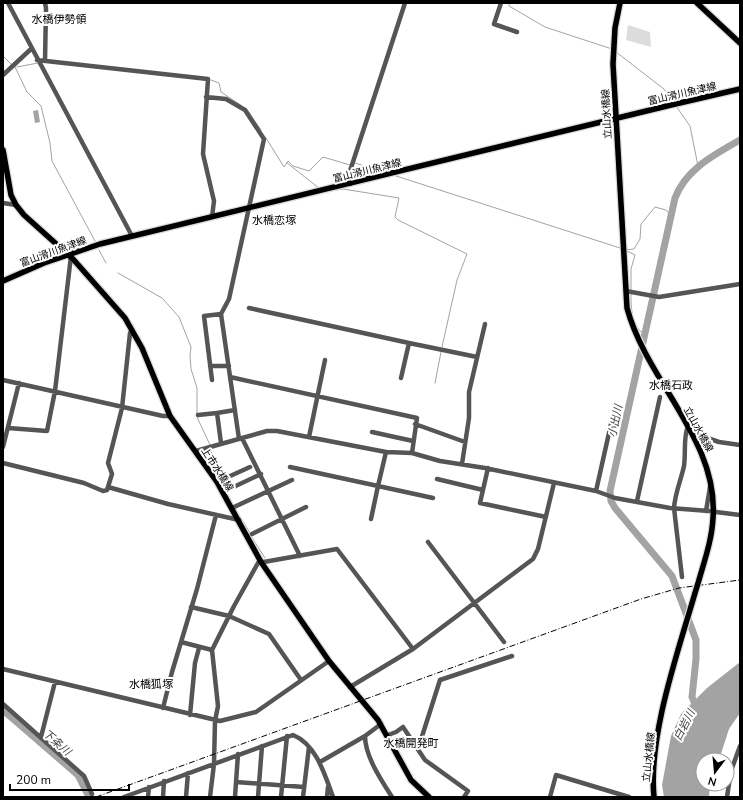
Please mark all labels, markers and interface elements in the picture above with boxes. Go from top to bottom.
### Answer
district label: 水橋伊勢領 [32,12,87,27]
street label: 富山滑川魚津線 [647,79,718,109]
street label: 立山水橋線 [599,89,615,139]
street label: 富山滑川魚津線 [332,156,403,186]
district label: 水橋恋塚 [252,213,296,228]
street label: 富山滑川魚津線 [18,233,89,270]
district label: 水橋石政 [649,378,693,393]
water label: 小出川 [605,402,626,439]
street label: 立山水橋線 [680,404,716,455]
street label: 上市水橋線 [198,445,237,494]
district label: 水橋狐塚 [129,677,173,692]
water label: 白岩川 [670,706,699,743]
water label: 下条川 [39,726,75,760]
street label: 立山水橋線 [639,732,659,783]
district label: 水橋開発町 [384,736,439,751]
north arrow [695,752,735,792]
scale bar [10,766,129,792]
text: 200 m [16,772,51,788]
text: N [706,773,718,789]

